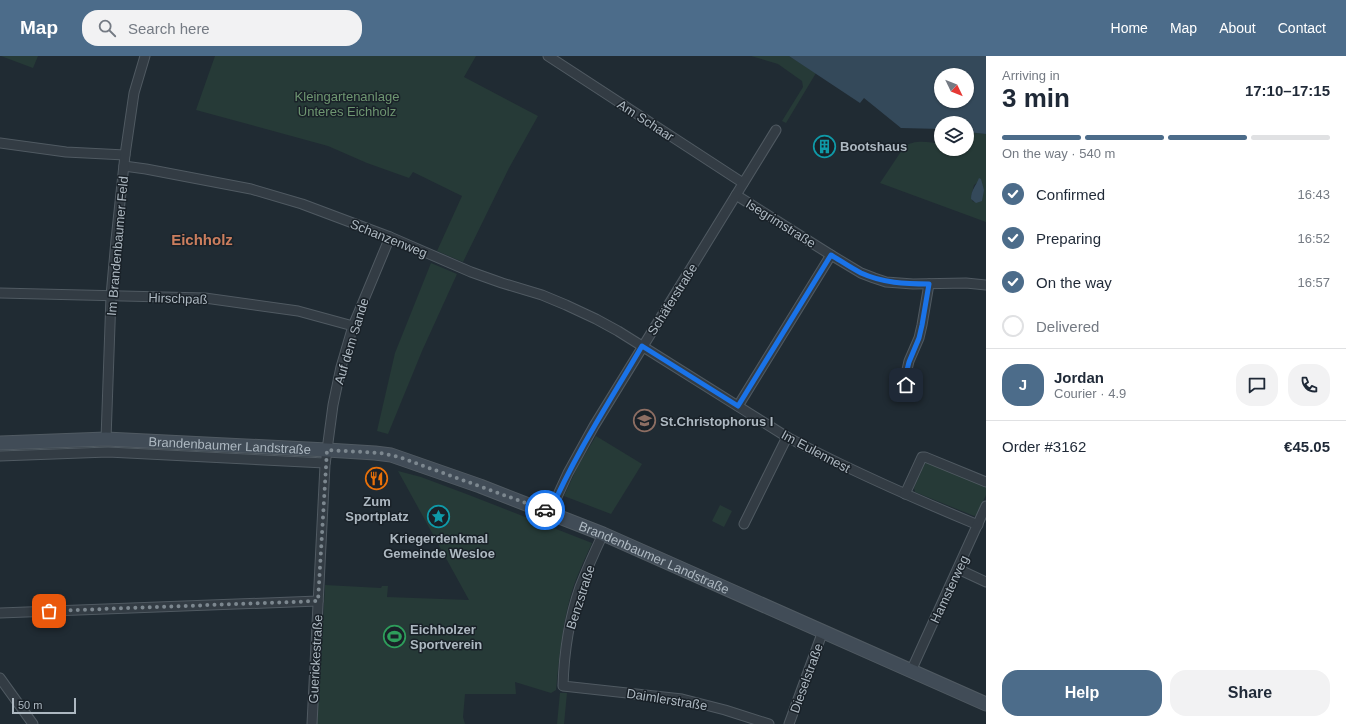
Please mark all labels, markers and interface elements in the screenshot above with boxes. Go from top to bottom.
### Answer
search box [82,10,362,46]
text: Map [20,17,58,38]
icon: search [96,17,118,39]
text: Search here [128,20,210,37]
text: Home [1111,20,1148,36]
text: Map [1170,20,1197,36]
text: About [1219,20,1256,36]
text: Contact [1278,20,1326,36]
north arrow [934,68,974,108]
map controls [934,68,974,156]
text: Arriving in [1002,68,1060,83]
text: 17:10–17:15 [1245,82,1330,99]
text: 3 min [1002,83,1070,113]
park label: Kleingartenanlage Unteres Eichholz [295,89,399,119]
street label: Am Schaar [615,97,677,145]
button: layers [934,116,974,156]
building icon: Bootshaus [812,133,838,159]
place label: Bootshaus [840,139,907,154]
text: On the way · 540 m [1002,146,1115,161]
street label: Im Brandenbaumer Feld [104,176,131,317]
icon: check [1002,183,1024,205]
text: Confirmed [1036,186,1105,203]
text: 16:43 [1297,187,1330,202]
street label: Isegrimstraße [743,196,818,251]
street label: Schanzenweg [348,216,429,261]
icon: check [1002,227,1024,249]
text: Preparing [1036,230,1101,247]
district label: Eichholz [171,231,233,248]
text: 16:52 [1297,231,1330,246]
street label: Schäferstraße [644,261,700,338]
icon: check [1002,271,1024,293]
text: On the way [1036,274,1112,291]
text: 16:57 [1297,275,1330,290]
street label: Hirschpaß [148,290,208,307]
street label: Auf dem Sande [331,296,372,386]
text: Delivered [1036,318,1099,335]
button: chat [1236,364,1278,406]
button: phone [1288,364,1330,406]
pin [889,368,923,402]
text: Jordan [1054,369,1104,386]
icon: home [895,374,917,396]
text: J [1019,376,1027,393]
text: Courier · 4.9 [1054,386,1126,401]
school or university icon: St.Christophorus I [631,408,657,434]
place label: St.Christophorus I [660,414,773,429]
street label: Im Eulennest [779,427,853,476]
street label: Brandenbaumer Landstraße [148,434,311,457]
text: Order #3162 [1002,438,1086,455]
text: €45.05 [1284,438,1330,455]
restaurant icon: Zum Sportplatz [364,466,390,492]
courier [525,490,565,530]
place label: Zum Sportplatz [345,494,409,524]
icon: car [534,499,556,521]
place icon: Kriegerdenkmal Gemeinde Wesloe [426,503,452,529]
street label: Brandenbaumer Landstraße [577,518,732,597]
place label: Kriegerdenkmal Gemeinde Wesloe [383,531,495,561]
street label: Hamsterweg [927,553,972,625]
street label: Benzstraße [563,563,598,631]
pin [32,594,66,628]
icon: bag [38,600,60,622]
street label: Guerickestraße [306,614,325,704]
place label: Eichholzer Sportverein [410,622,482,652]
sports icon: Eichholzer Sportverein [382,623,408,649]
street label: Dieselstraße [787,641,826,715]
button: Help [1002,670,1162,716]
button: Share [1170,670,1330,716]
street label: Daimlerstraße [625,686,708,713]
scale bar [12,696,76,715]
text: 50 m [18,699,42,711]

